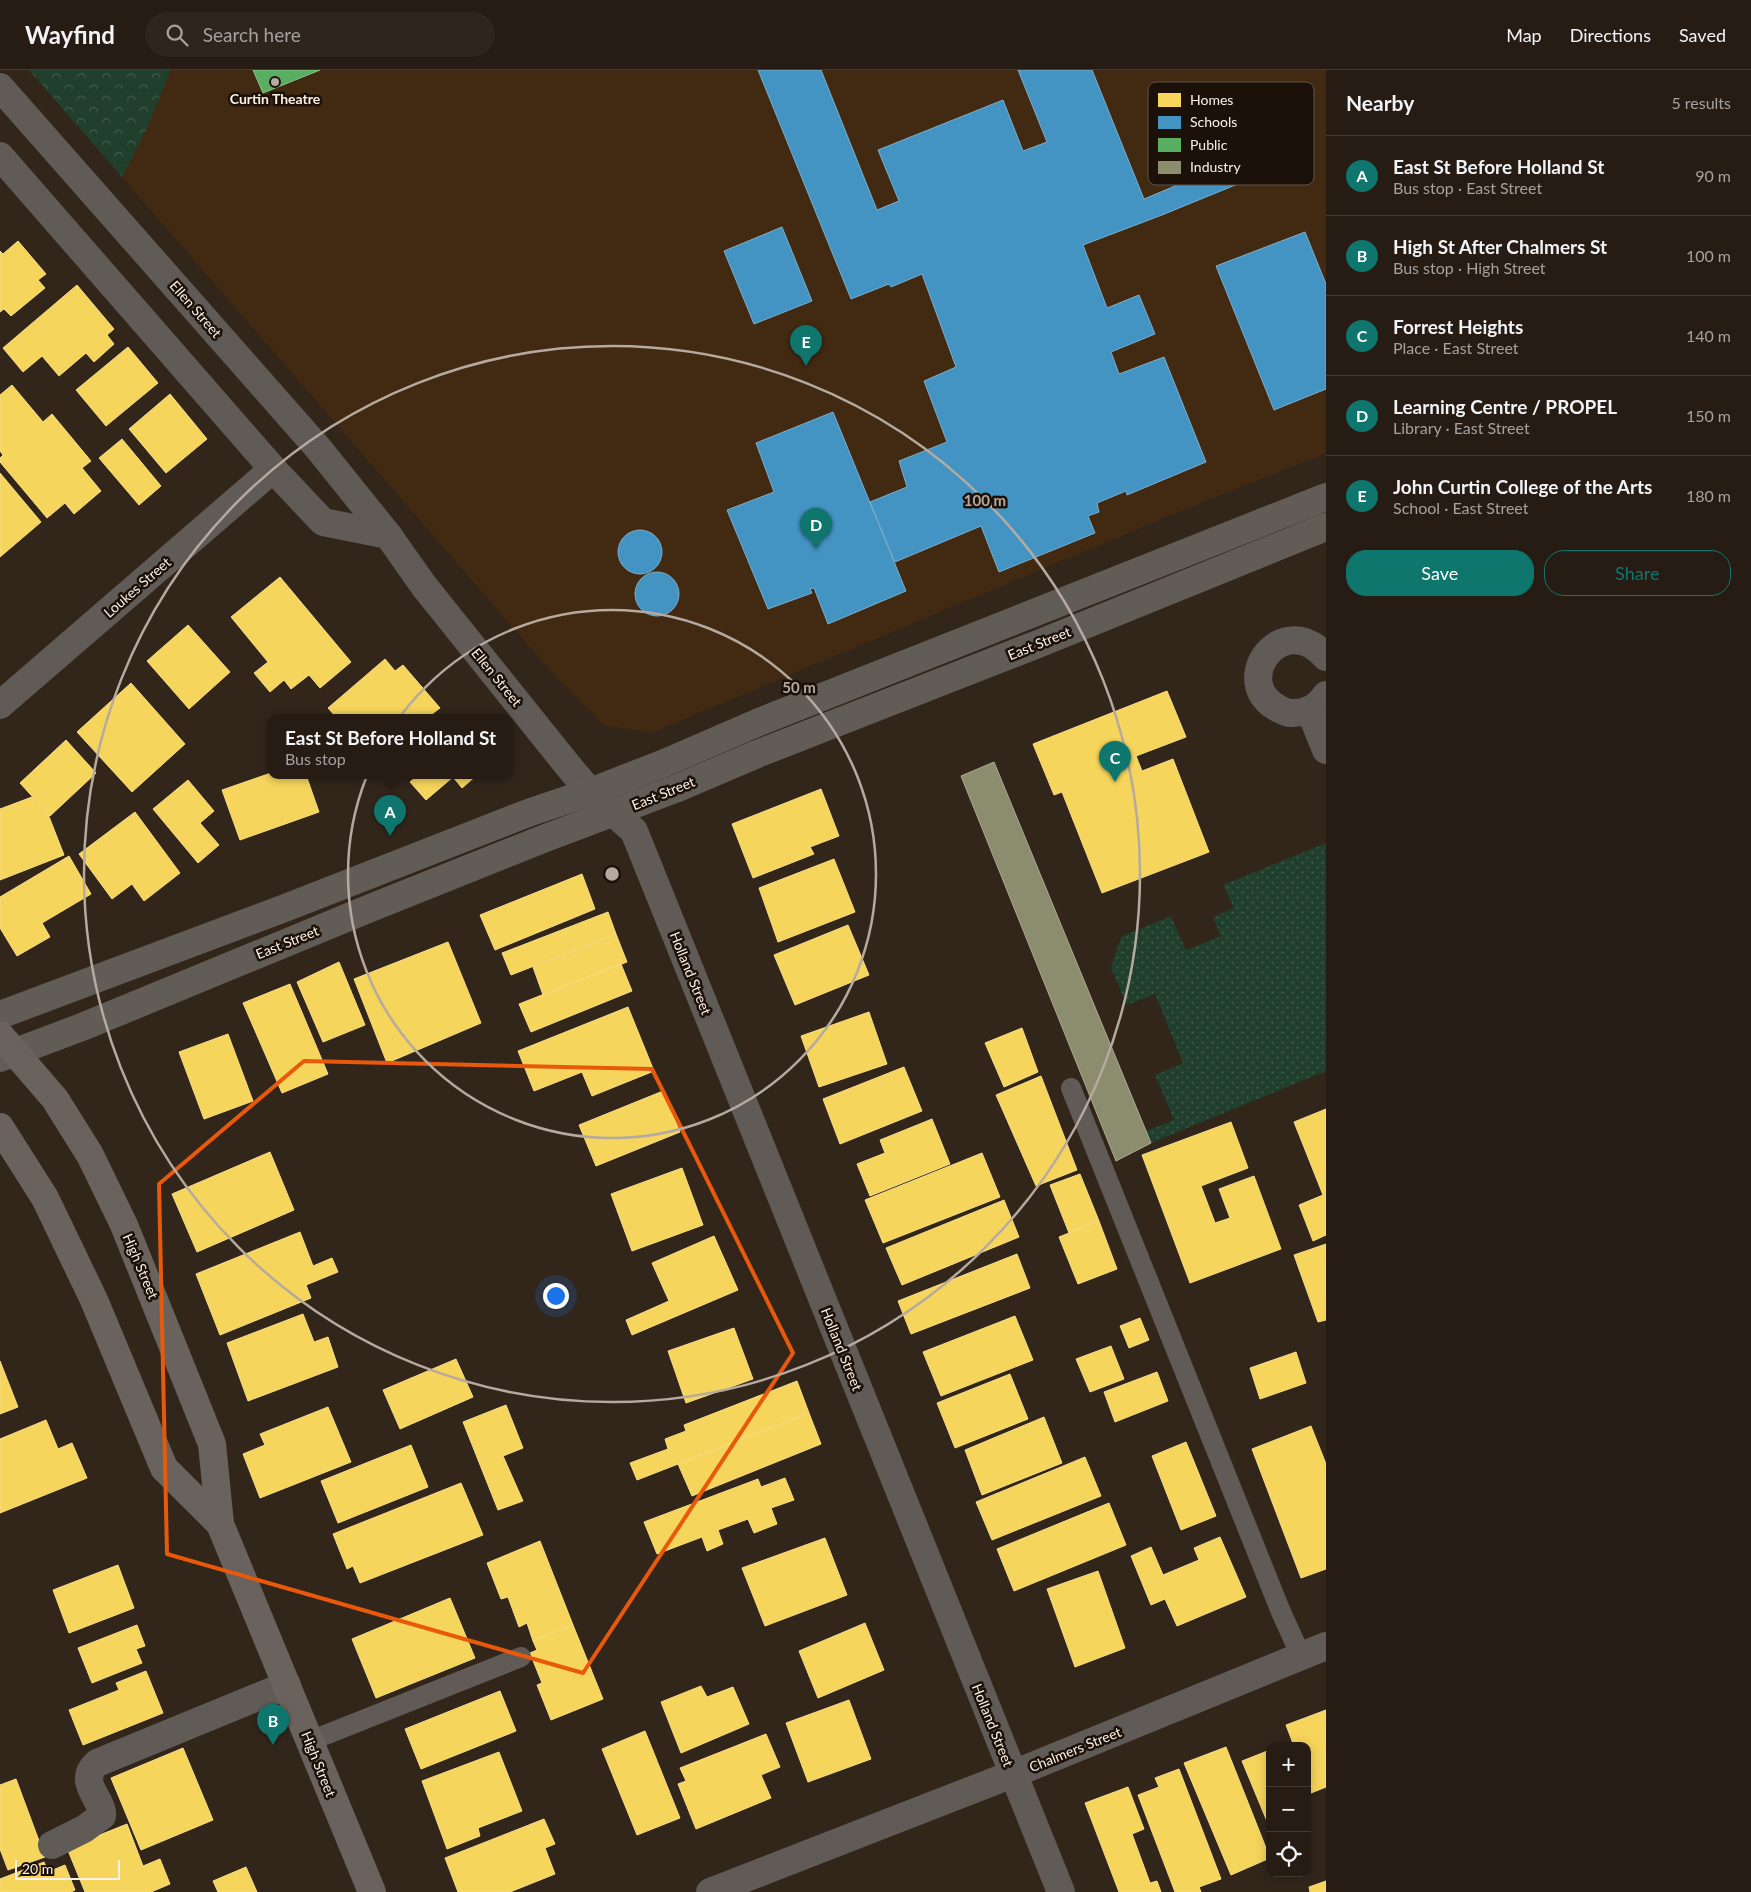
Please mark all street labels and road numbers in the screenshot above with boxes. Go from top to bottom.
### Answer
street label: Ellen Street [167,277,225,341]
street label: Loukes Street [100,553,174,621]
street label: East Street [1005,623,1073,663]
street label: Ellen Street [468,644,526,710]
street label: East Street [629,773,697,813]
street label: East Street [253,922,321,962]
street label: Holland Street [667,929,715,1017]
street label: High Street [120,1231,162,1301]
street label: Holland Street [818,1305,866,1393]
street label: Holland Street [969,1681,1017,1769]
street label: Chalmers Street [1026,1723,1124,1775]
street label: High Street [298,1729,340,1799]

